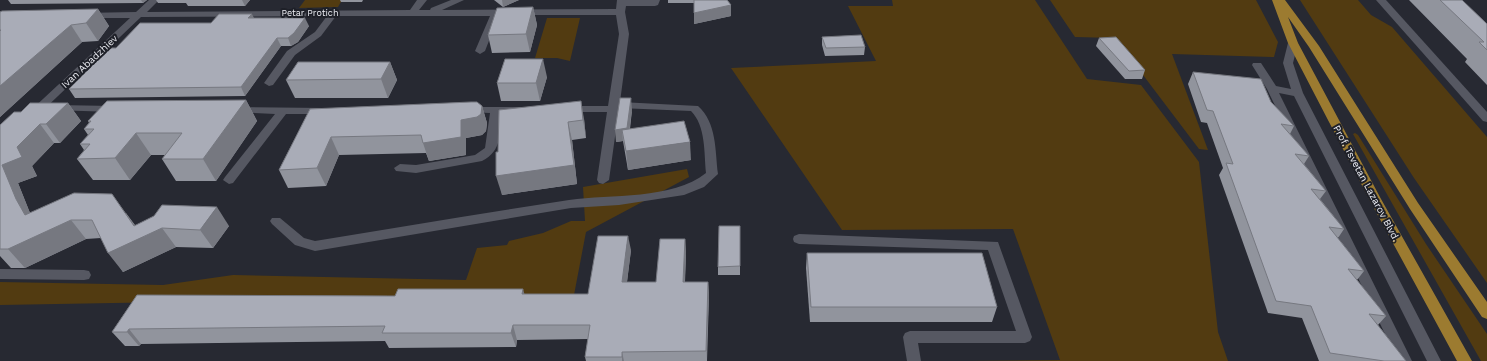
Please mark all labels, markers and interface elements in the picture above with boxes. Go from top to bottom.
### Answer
street label: Petar Protich [282,8,338,18]
street label: Ivan Abadzhiev [59,32,120,90]
street label: Prof. Tsvetan Lazarov Blvd. [1331,123,1402,243]

